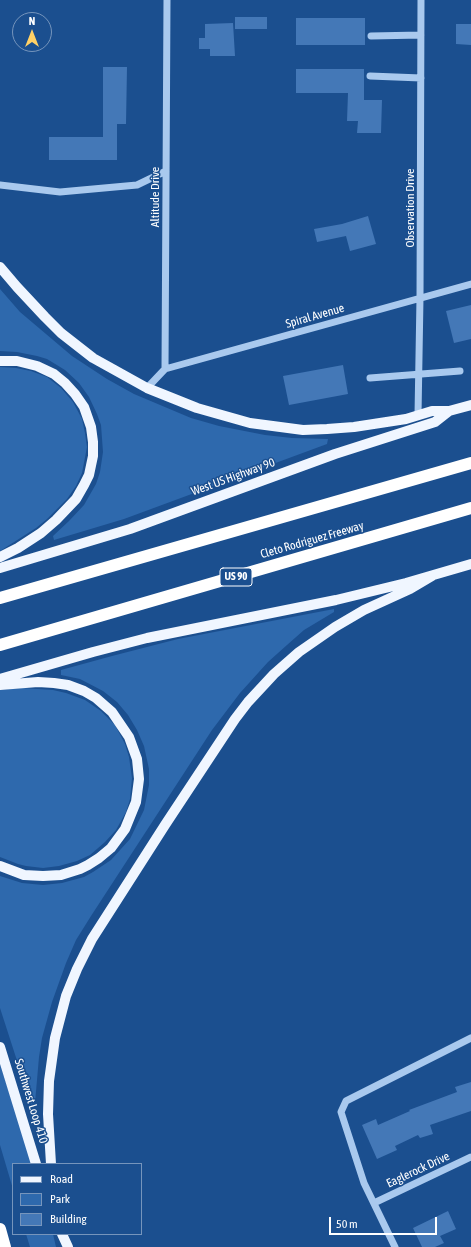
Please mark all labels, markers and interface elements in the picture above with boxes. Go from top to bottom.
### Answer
north arrow [12,12,52,52]
text: N [29,15,35,27]
street label: Altitude Drive [148,167,162,227]
street label: Observation Drive [403,169,417,247]
street label: Spiral Avenue [284,301,346,331]
street label: West US Highway 90 [189,455,277,499]
street label: Cleto Rodriguez Freeway [259,518,365,562]
road number: US 90 [220,568,252,586]
street label: Southwest Loop 410 [11,1057,51,1145]
street label: Eaglerock Drive [384,1149,452,1191]
legend [12,1163,142,1235]
text: Road [50,1172,73,1186]
text: Park [50,1192,70,1206]
scale bar [331,1209,439,1235]
text: Building [50,1212,87,1226]
text: 50 m [336,1217,358,1231]

